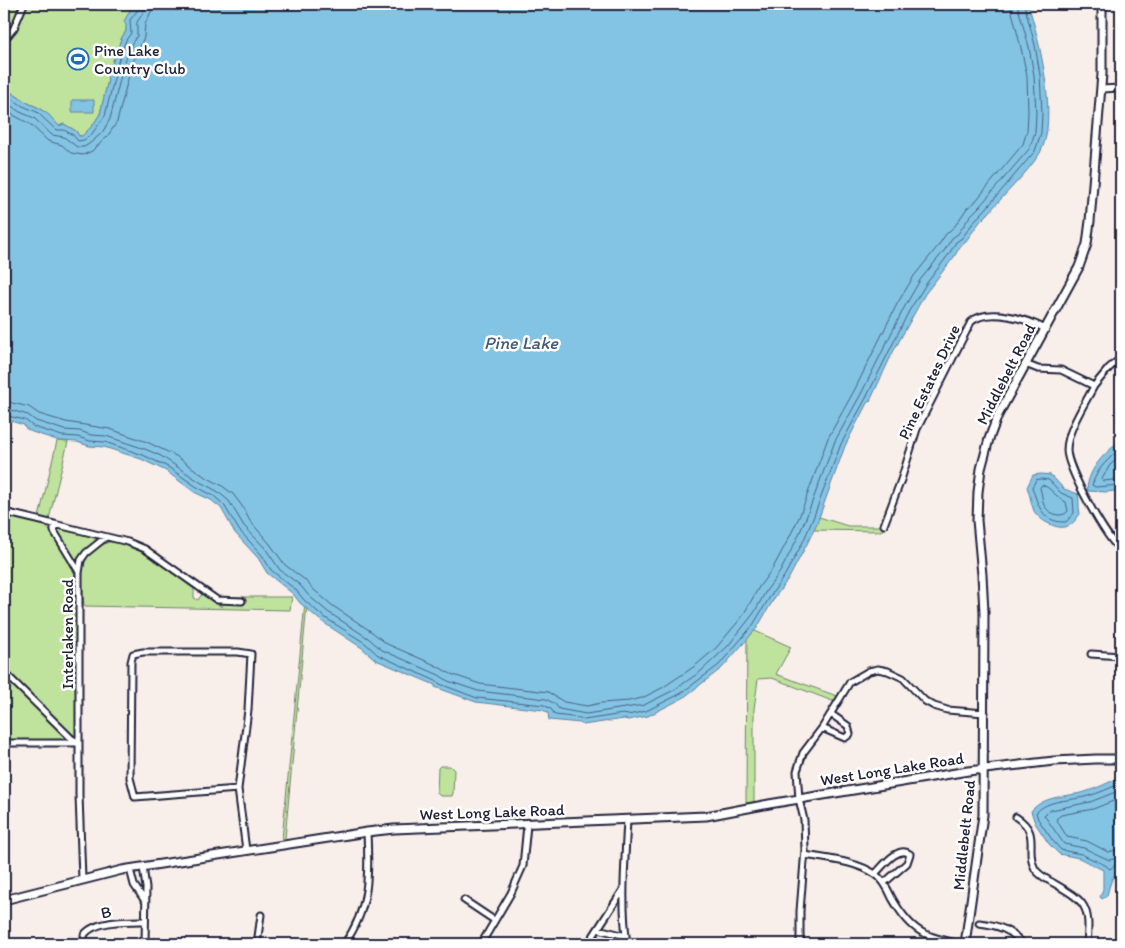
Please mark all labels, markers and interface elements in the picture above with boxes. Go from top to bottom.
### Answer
place label: Pine Lake Country Club [94,41,186,78]
sports icon: Pine Lake Country Club [66,47,90,71]
street label: Middlebelt Road [972,320,1040,428]
street label: Pine Estates Drive [894,321,964,442]
water label: Pine Lake [484,332,559,354]
street label: Interlaken Road [58,579,77,689]
street label: West Long Lake Road [819,748,965,790]
street label: Middlebelt Road [949,779,979,891]
street label: West Long Lake Road [419,800,565,824]
street label: B [99,902,113,922]

